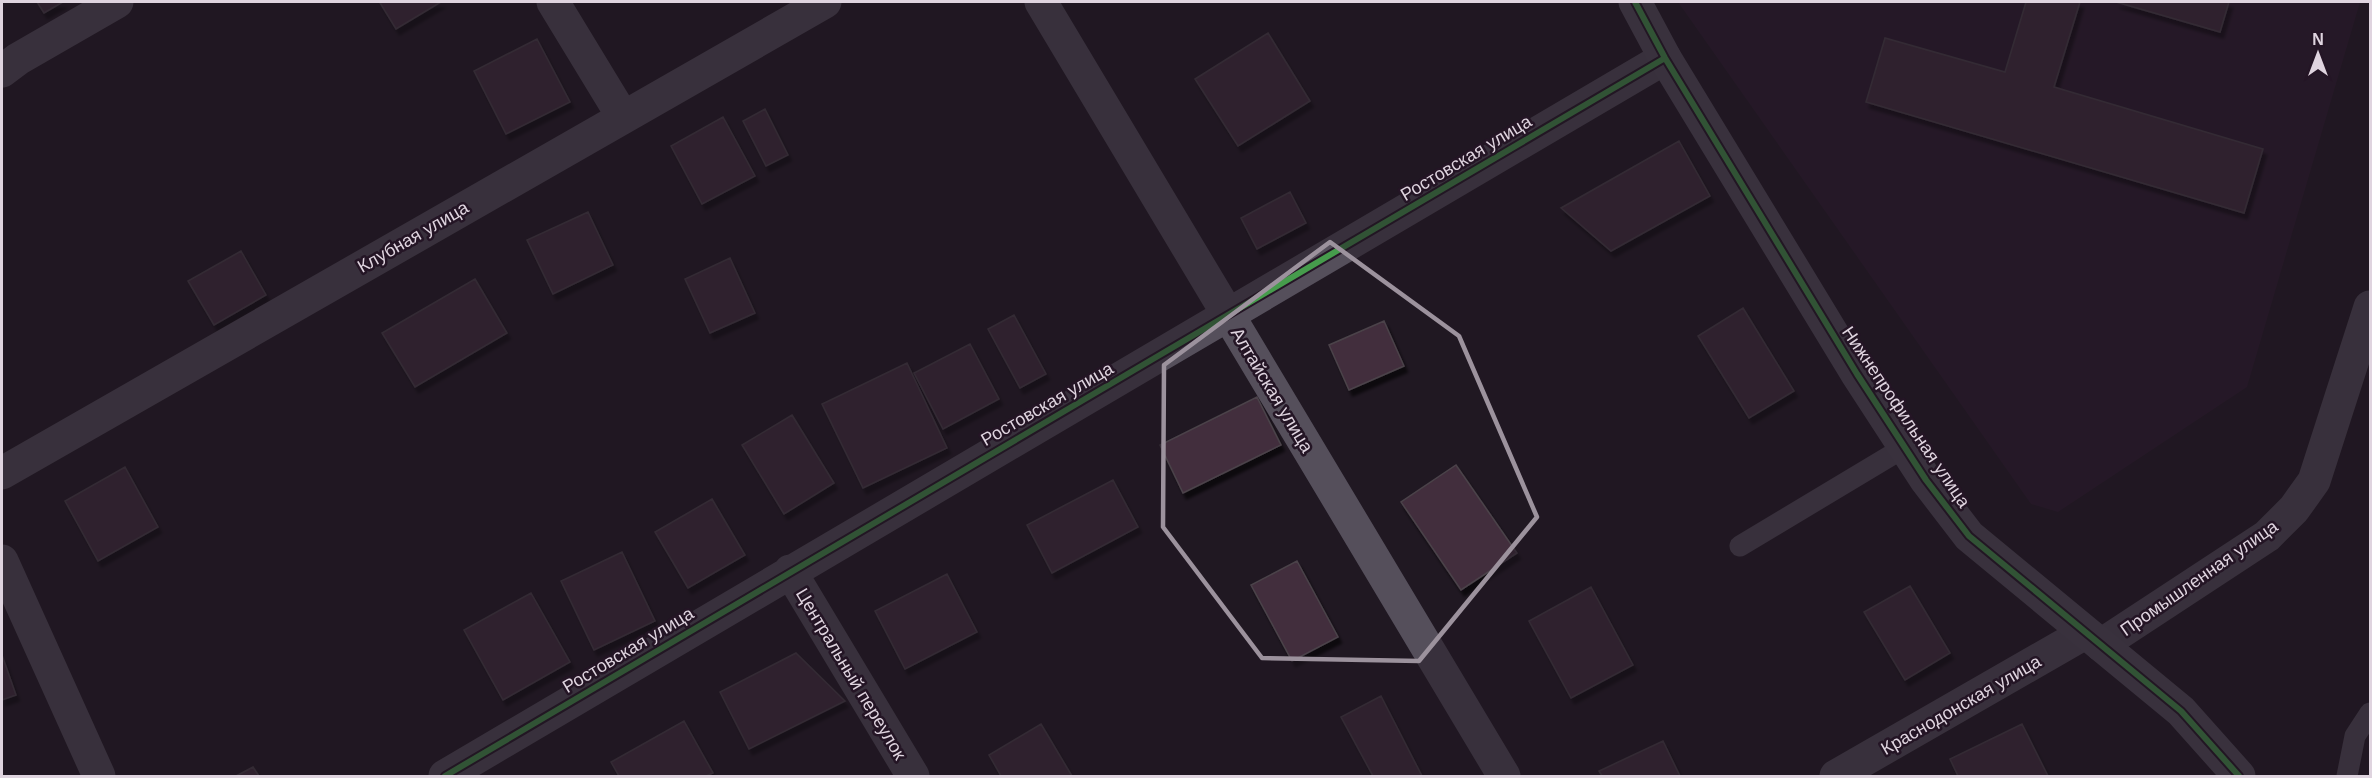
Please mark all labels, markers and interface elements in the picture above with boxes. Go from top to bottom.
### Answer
north arrow [2288,24,2348,84]
text: N [2312,31,2324,48]
street label: Ростовская улица [1397,111,1536,205]
street label: Клубная улица [354,197,473,277]
street label: Нижнепрофильная улица [1838,323,1975,512]
street label: Алтайская улица [1227,324,1318,457]
street label: Ростовская улица [977,358,1117,450]
street label: Промышленная улица [2117,516,2282,640]
street label: Центральный переулок [792,585,910,763]
street label: Ростовская улица [559,603,698,697]
street label: Краснодонская улица [1878,651,2045,759]

